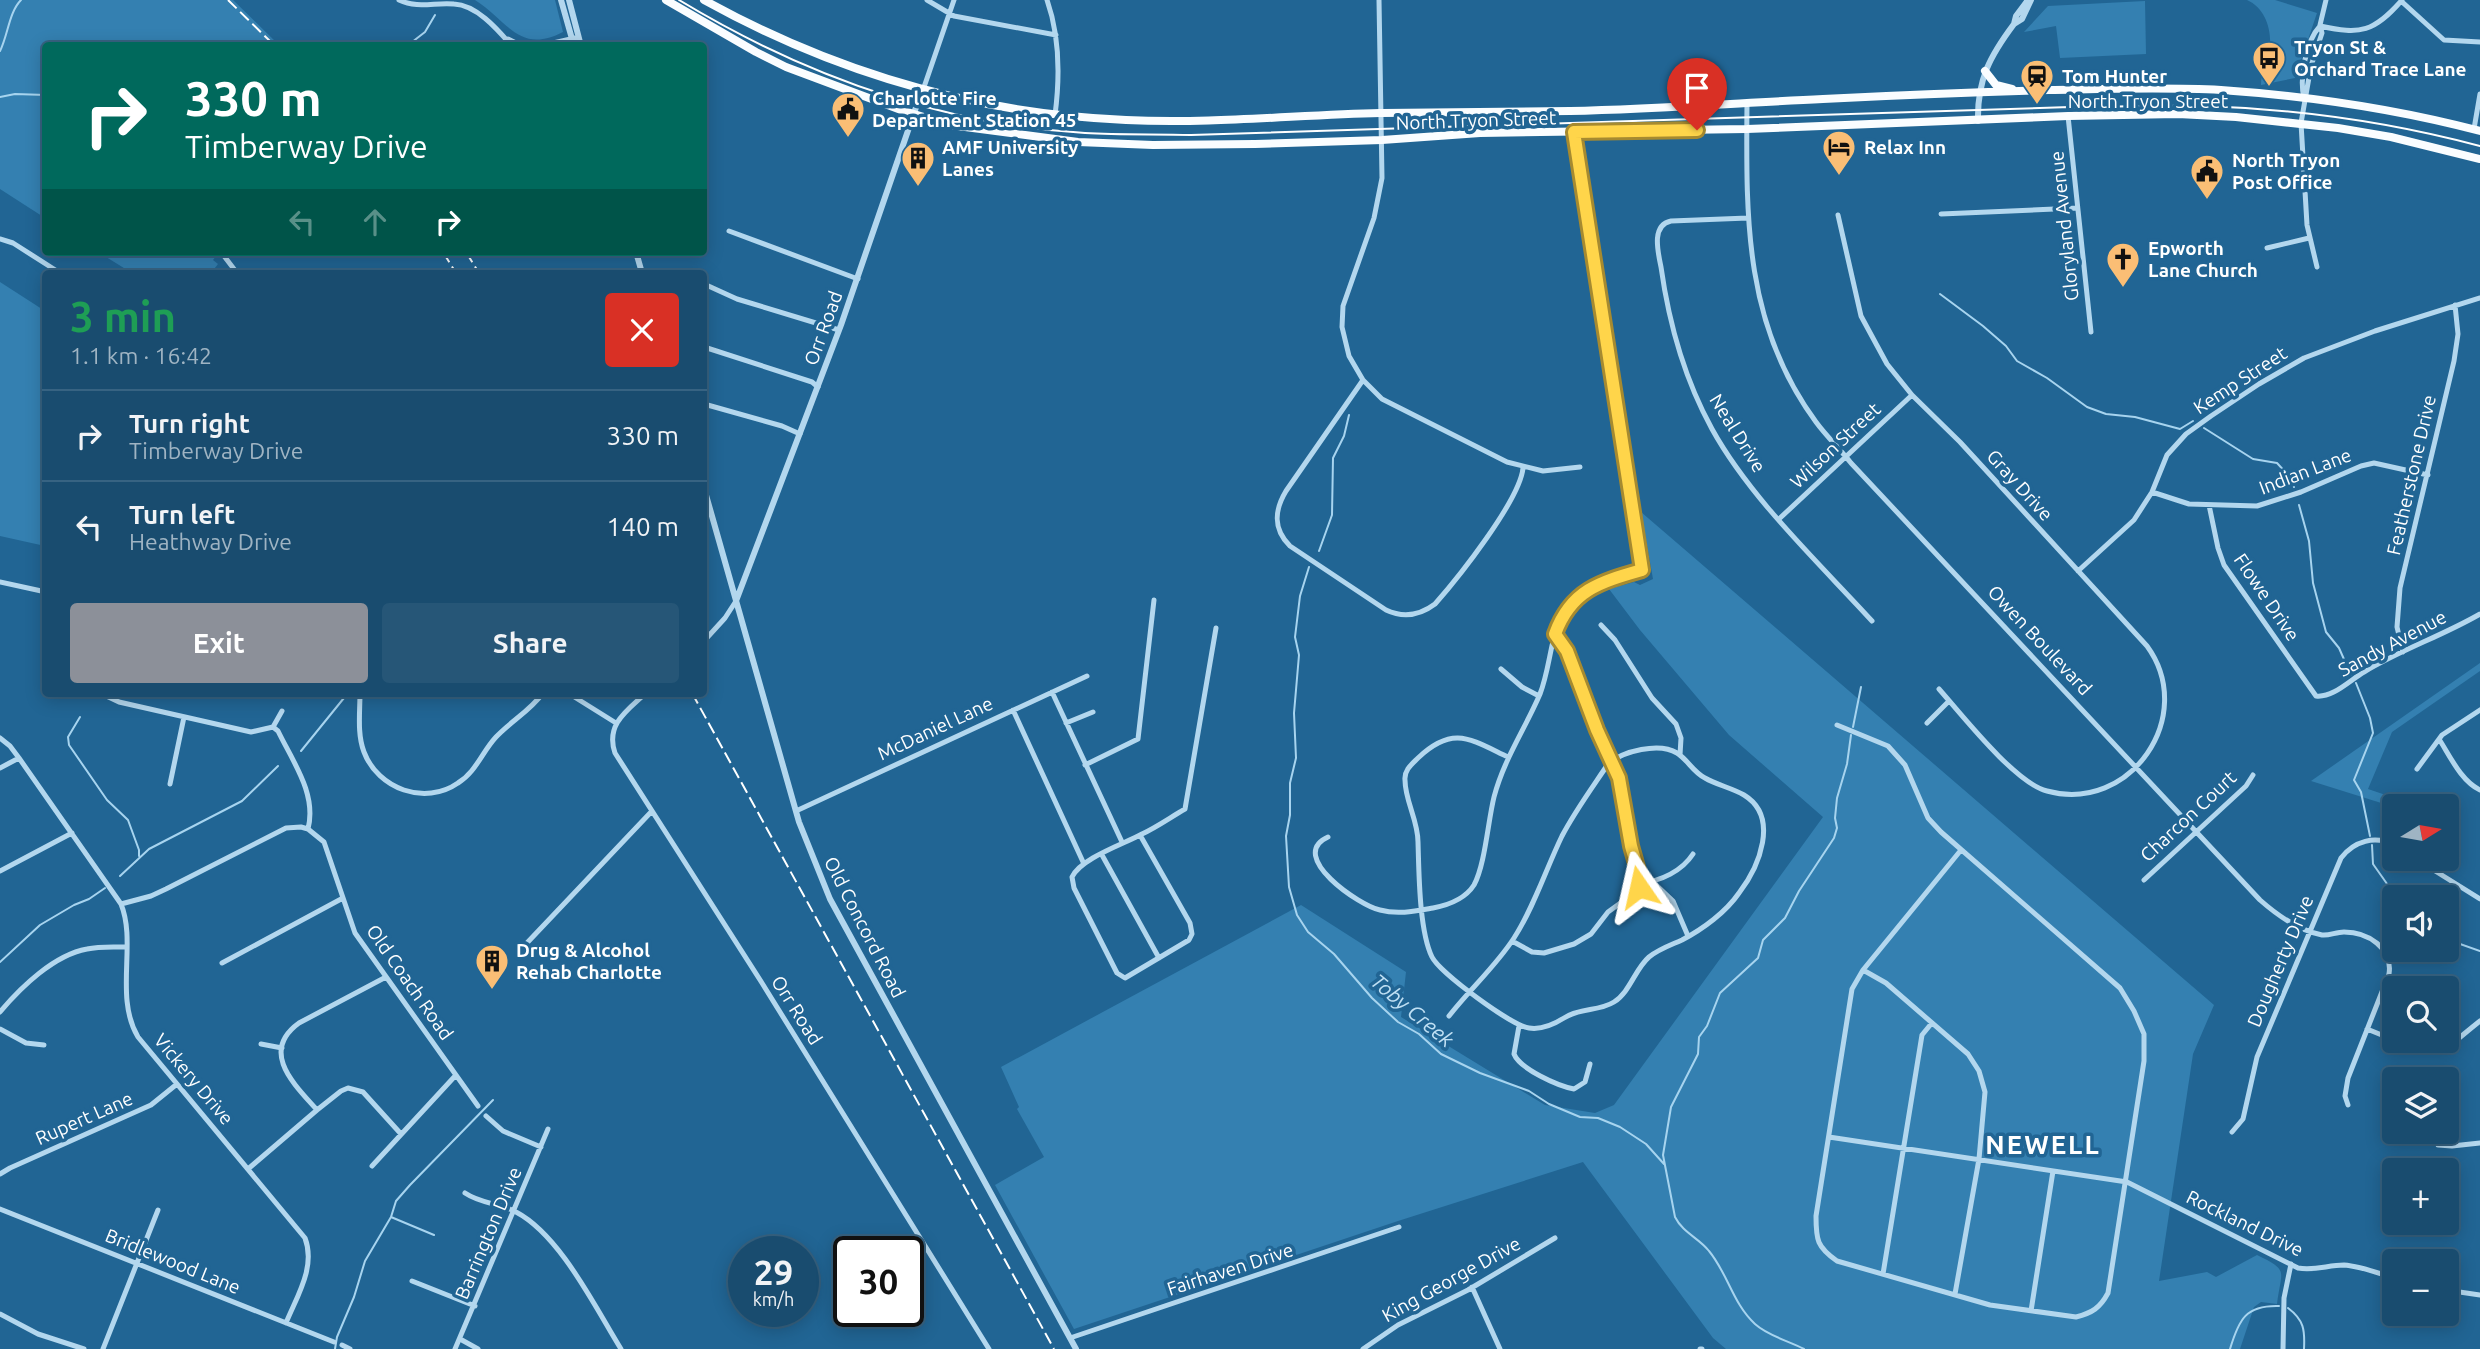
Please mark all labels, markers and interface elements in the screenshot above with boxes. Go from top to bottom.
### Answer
place label: Tryon St & Orchard Trace Lane [2294,36,2467,80]
bus stop icon: Tryon St & Orchard Trace Lane [2250,39,2288,88]
station icon: Tom Hunter [2018,57,2056,106]
pin [1667,58,1727,130]
place label: Tom Hunter [2062,65,2167,87]
icon: arrive [1678,69,1716,107]
icon: right [70,70,161,161]
text: 330 m [185,70,322,125]
place label: Charlotte Fire Department Station 45 [872,87,1077,131]
public building icon: Charlotte Fire Department Station 45 [829,90,867,139]
street label: North Tryon Street [2068,90,2229,112]
street label: North Tryon Street [1395,106,1557,134]
text: Timberway Drive [185,128,428,164]
hotel icon: Relax Inn [1820,128,1858,177]
place label: AMF University Lanes [942,136,1078,180]
place label: Relax Inn [1864,136,1946,158]
building icon: AMF University Lanes [899,139,937,188]
place label: North Tryon Post Office [2232,149,2340,193]
street label: Gloryland Avenue [2045,150,2083,302]
public building icon: North Tryon Post Office [2188,152,2226,201]
icon: left [283,203,321,241]
icon: ahead [356,203,394,241]
icon: right [429,203,467,241]
place label: Epworth Lane Church [2148,237,2258,281]
church icon: Epworth Lane Church [2104,240,2142,289]
street label: Orr Road [799,288,847,368]
text: 3 min [70,293,176,340]
button: close [605,293,679,367]
street label: Kemp Street [2189,341,2291,418]
text: 1.1 km · 16:42 [70,343,212,368]
street label: Neal Drive [1705,390,1771,476]
street label: Featherstone Drive [2382,393,2440,557]
street label: Wilson Street [1785,397,1885,492]
text: Turn right [129,409,250,438]
icon: right [70,417,108,455]
text: 330 m [607,421,679,450]
text: Timberway Drive [129,438,303,463]
street label: Indian Lane [2256,443,2354,499]
street label: Gray Drive [1982,445,2058,525]
text: Turn left [129,500,235,529]
icon: left [70,508,108,546]
text: 140 m [607,512,679,541]
text: Heathway Drive [129,529,292,554]
street label: Flowe Drive [2230,549,2304,645]
street label: Owen Boulevard [1984,581,2096,699]
button: Exit [70,603,368,683]
button: Share [382,603,679,683]
street label: Sandy Avenue [2334,605,2450,681]
street label: McDaniel Lane [874,692,996,764]
street label: Charcon Court [2136,766,2241,866]
north arrow [2382,794,2459,872]
map controls [2382,794,2459,1326]
position arrow [1602,850,1676,924]
street label: Old Concord Road [820,853,910,1001]
button: sound [2382,885,2459,962]
street label: Dougherty Drive [2242,892,2318,1030]
street label: Old Coach Road [362,920,458,1044]
place label: Drug & Alcohol Rehab Charlotte [516,939,662,983]
building icon: Drug & Alcohol Rehab Charlotte [473,942,511,991]
water label: Toby Creek [1367,969,1459,1052]
street label: Orr Road [767,971,827,1049]
button: search [2382,976,2459,1053]
street label: Vickery Drive [150,1029,238,1129]
button: layers [2382,1067,2459,1144]
street label: Rupert Lane [32,1087,136,1149]
district label: NEWELL [1985,1130,2101,1159]
button: + [2382,1158,2459,1235]
street label: Barrington Drive [450,1164,526,1302]
street label: Rockland Drive [2183,1185,2307,1261]
street label: Bridlewood Lane [102,1224,244,1298]
street label: King George Drive [1378,1232,1524,1326]
speed limit sign: 30 [833,1236,924,1327]
street label: Fairhaven Drive [1164,1238,1296,1300]
button: − [2382,1249,2459,1326]
text: 29 [754,1252,793,1292]
text: km/h [753,1289,794,1309]

